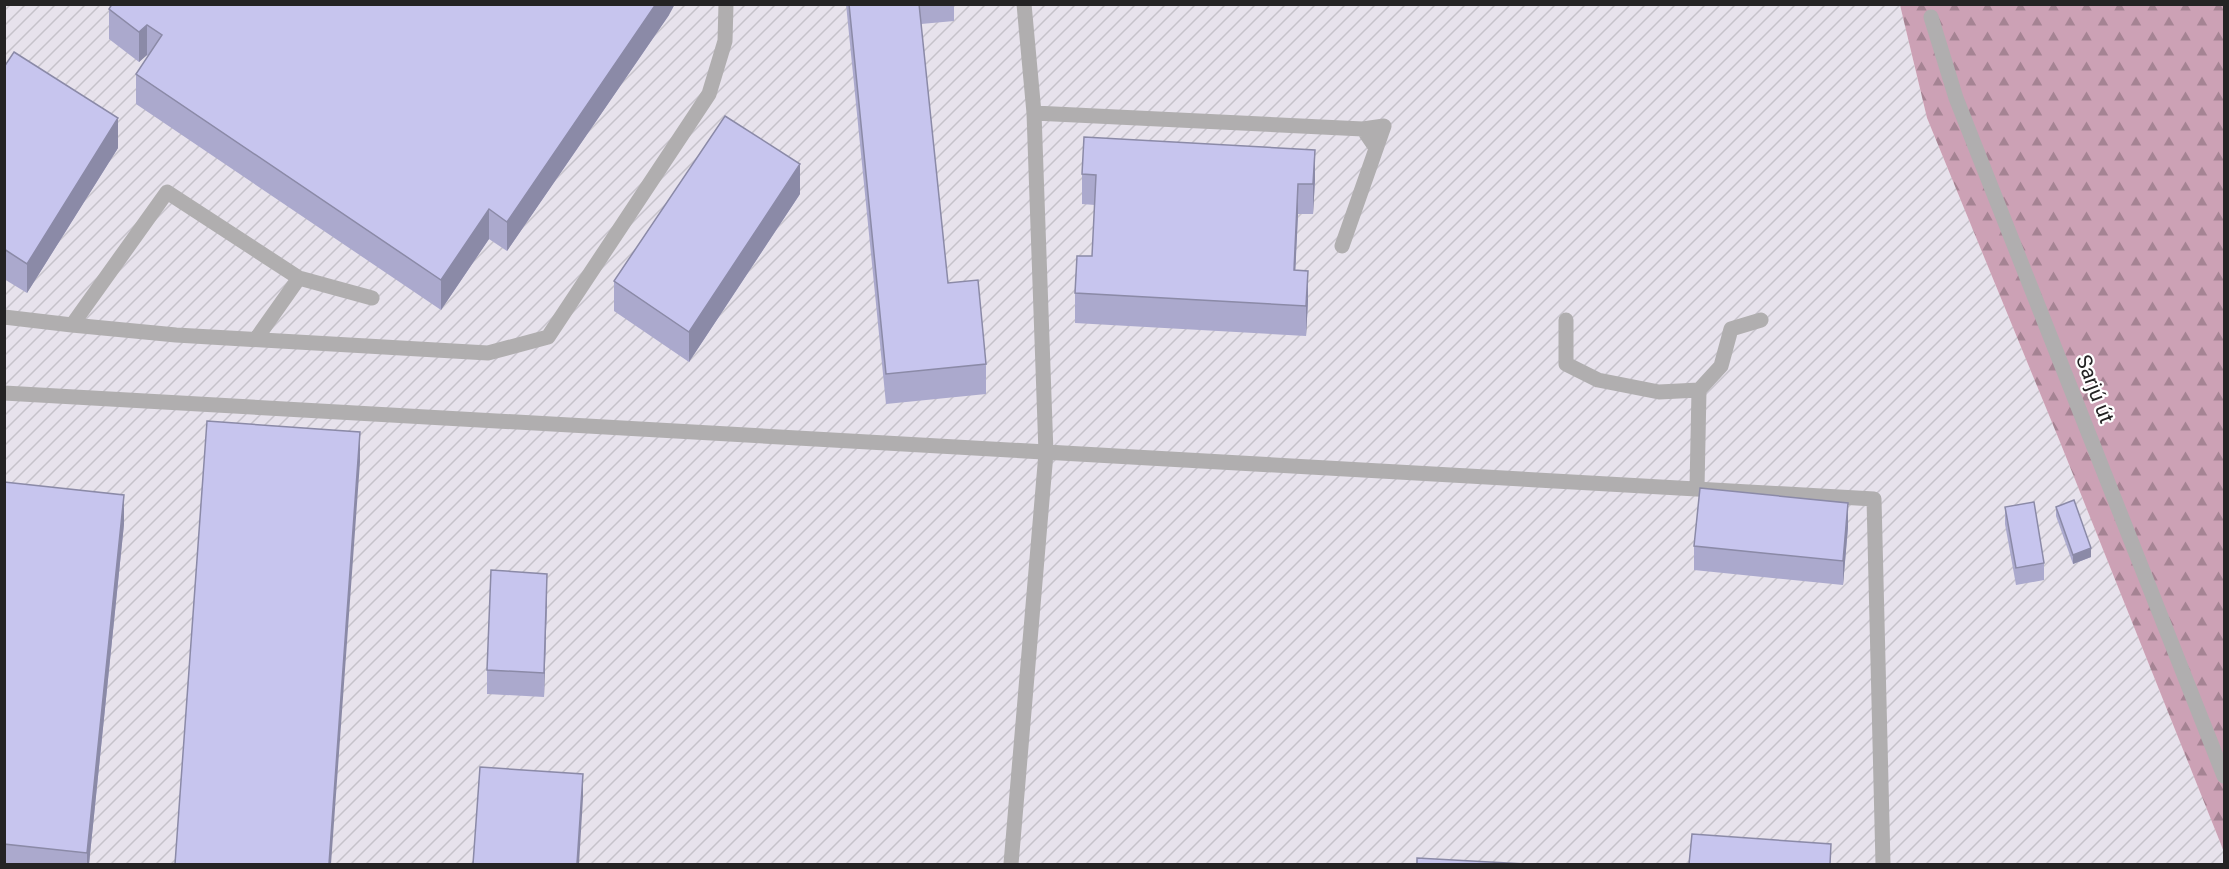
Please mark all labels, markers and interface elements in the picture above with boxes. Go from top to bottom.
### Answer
street label: Sarjú út [2071,351,2119,427]

